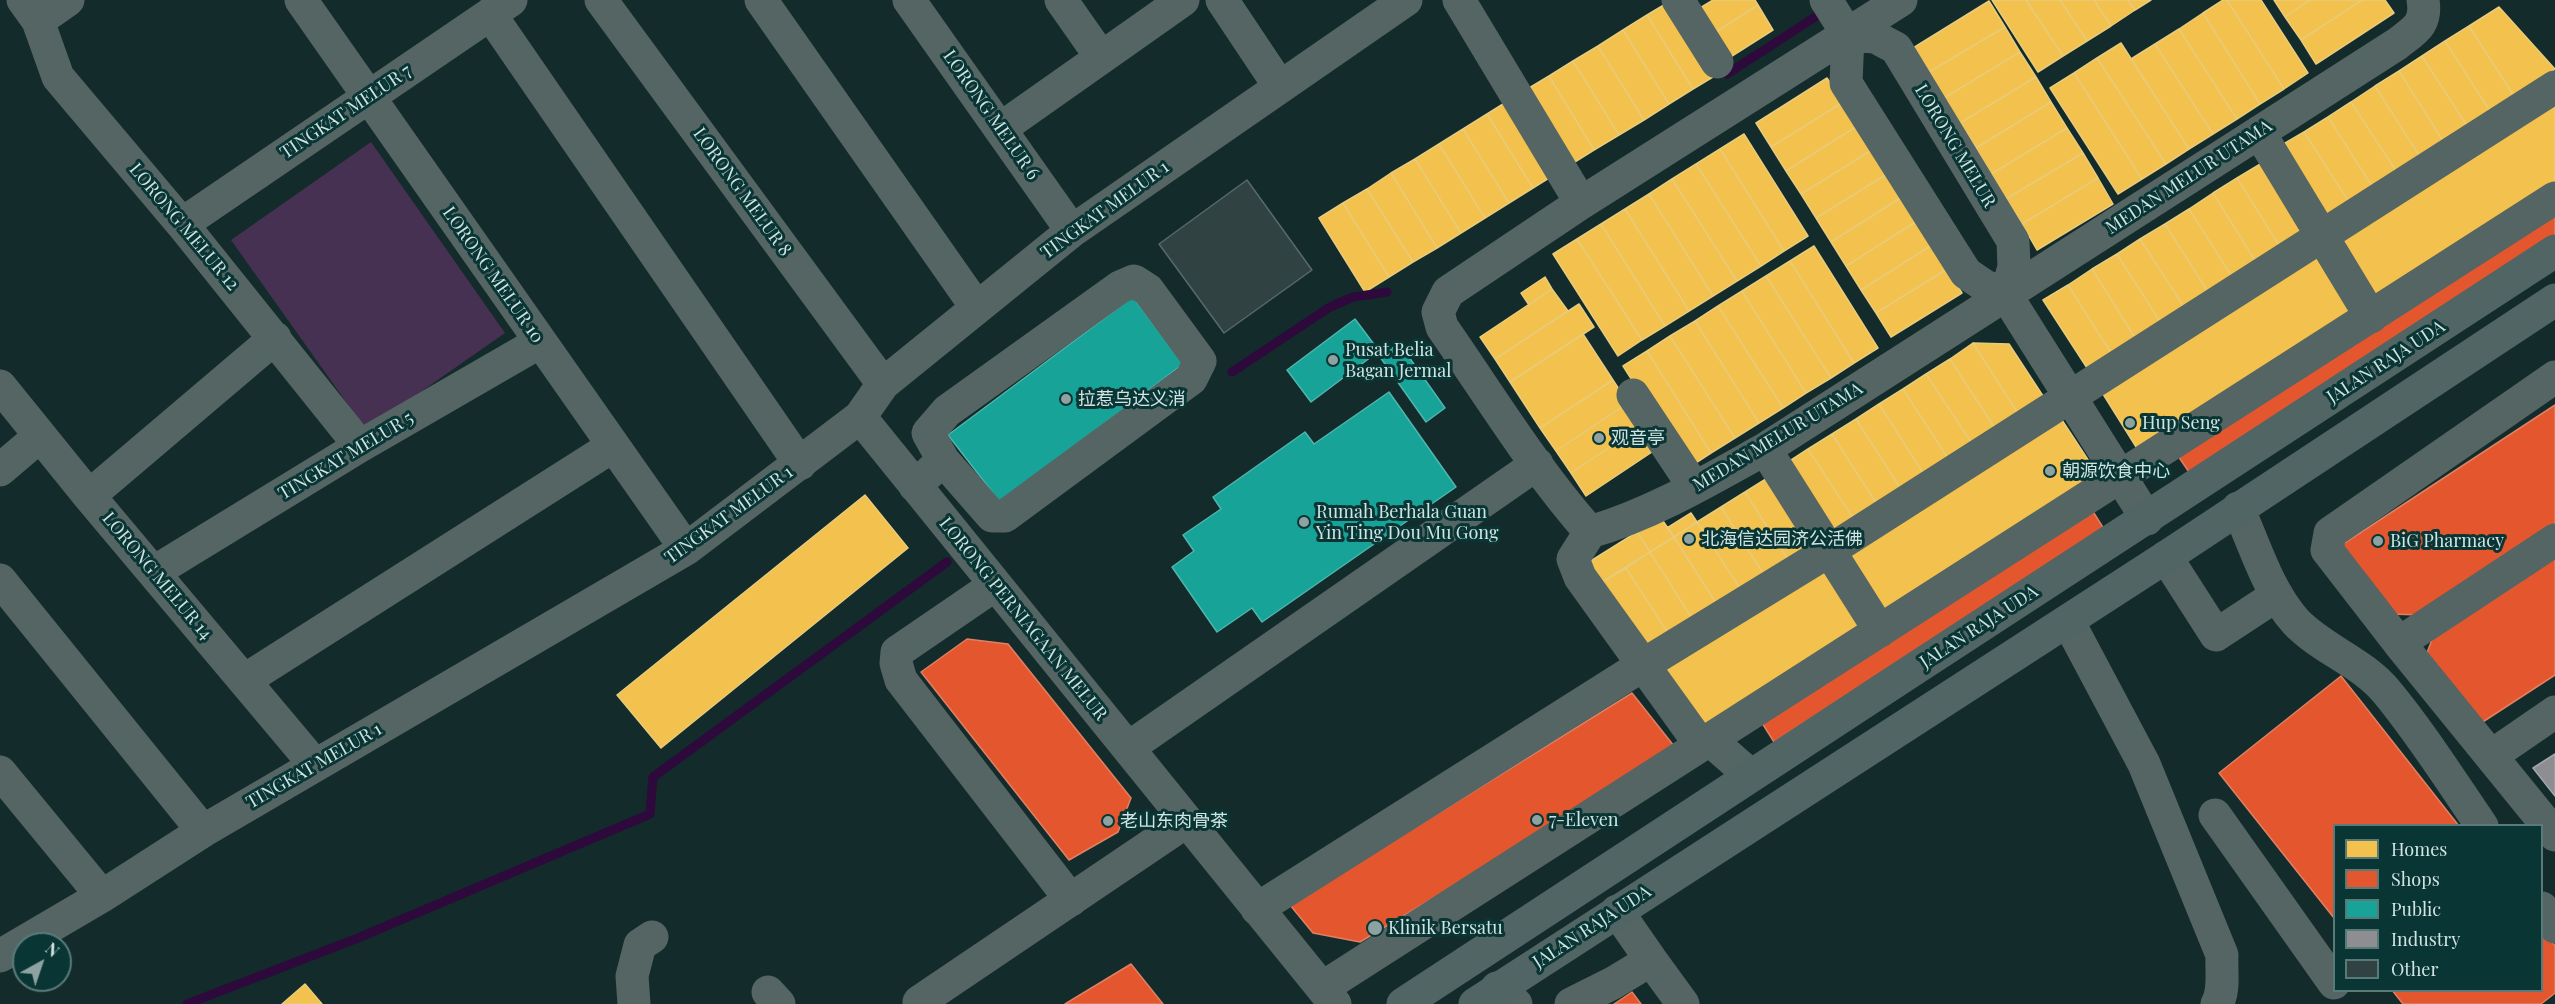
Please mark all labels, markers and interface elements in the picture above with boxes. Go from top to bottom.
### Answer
street label: LORONG MELUR 6 [938,46,1044,184]
street label: TINGKAT MELUR 7 [276,60,416,164]
street label: LORONG MELUR [1910,81,2000,211]
street label: MEDAN MELUR UTAMA [2102,115,2276,239]
street label: LORONG MELUR 8 [688,124,796,260]
street label: TINGKAT MELUR 1 [1037,156,1173,264]
street label: LORONG MELUR 12 [125,159,243,295]
street label: LORONG MELUR 10 [438,203,548,347]
street label: JALAN RAJA UDA [2323,316,2449,408]
place label: Pusat Belia Bagan Jermal [1345,339,1451,382]
marker: Pusat Belia Bagan Jermal [1326,353,1340,367]
street label: MEDAN MELUR UTAMA [1689,378,1867,496]
place label: 拉惹乌达义消 [1078,388,1186,410]
marker: 拉惹乌达义消 [1059,392,1073,406]
street label: TINGKAT MELUR 5 [275,407,417,505]
place label: Hup Seng [2142,412,2220,434]
marker: Hup Seng [2123,416,2137,430]
place label: 观音亭 [1611,427,1665,449]
marker: 观音亭 [1592,431,1606,445]
place label: 朝源饮食中心 [2062,460,2170,482]
street label: TINGKAT MELUR 1 [661,461,797,569]
marker: 朝源饮食中心 [2043,464,2057,478]
place label: Rumah Berhala Guan Yin Ting Dou Mu Gong [1316,501,1498,544]
street label: LORONG MELUR 14 [97,508,217,644]
street label: LORONG PERNIAGAAN MELUR [934,513,1112,725]
marker: Rumah Berhala Guan Yin Ting Dou Mu Gong [1297,515,1311,529]
place label: 北海信达园济公活佛 [1701,528,1863,550]
place label: BiG Pharmacy [2390,530,2504,552]
marker: 北海信达园济公活佛 [1682,532,1696,546]
marker: BiG Pharmacy [2371,534,2385,548]
street label: JALAN RAJA UDA [1916,581,2042,673]
street label: TINGKAT MELUR 1 [242,718,386,814]
place label: 7-Eleven [1549,809,1619,831]
place label: 老山东肉骨茶 [1120,810,1228,832]
marker: 7-Eleven [1530,813,1544,827]
marker: 老山东肉骨茶 [1101,814,1115,828]
legend [2333,824,2543,992]
text: Homes [2391,837,2447,861]
text: Shops [2391,867,2440,891]
street label: JALAN RAJA UDA [1529,881,1655,973]
text: Public [2391,897,2441,921]
place label: Klinik Bersatu [1388,917,1503,939]
marker: Klinik Bersatu [1366,919,1384,937]
text: Industry [2391,927,2460,951]
north arrow [12,932,72,992]
text: N [41,938,64,961]
text: Other [2391,957,2438,981]

